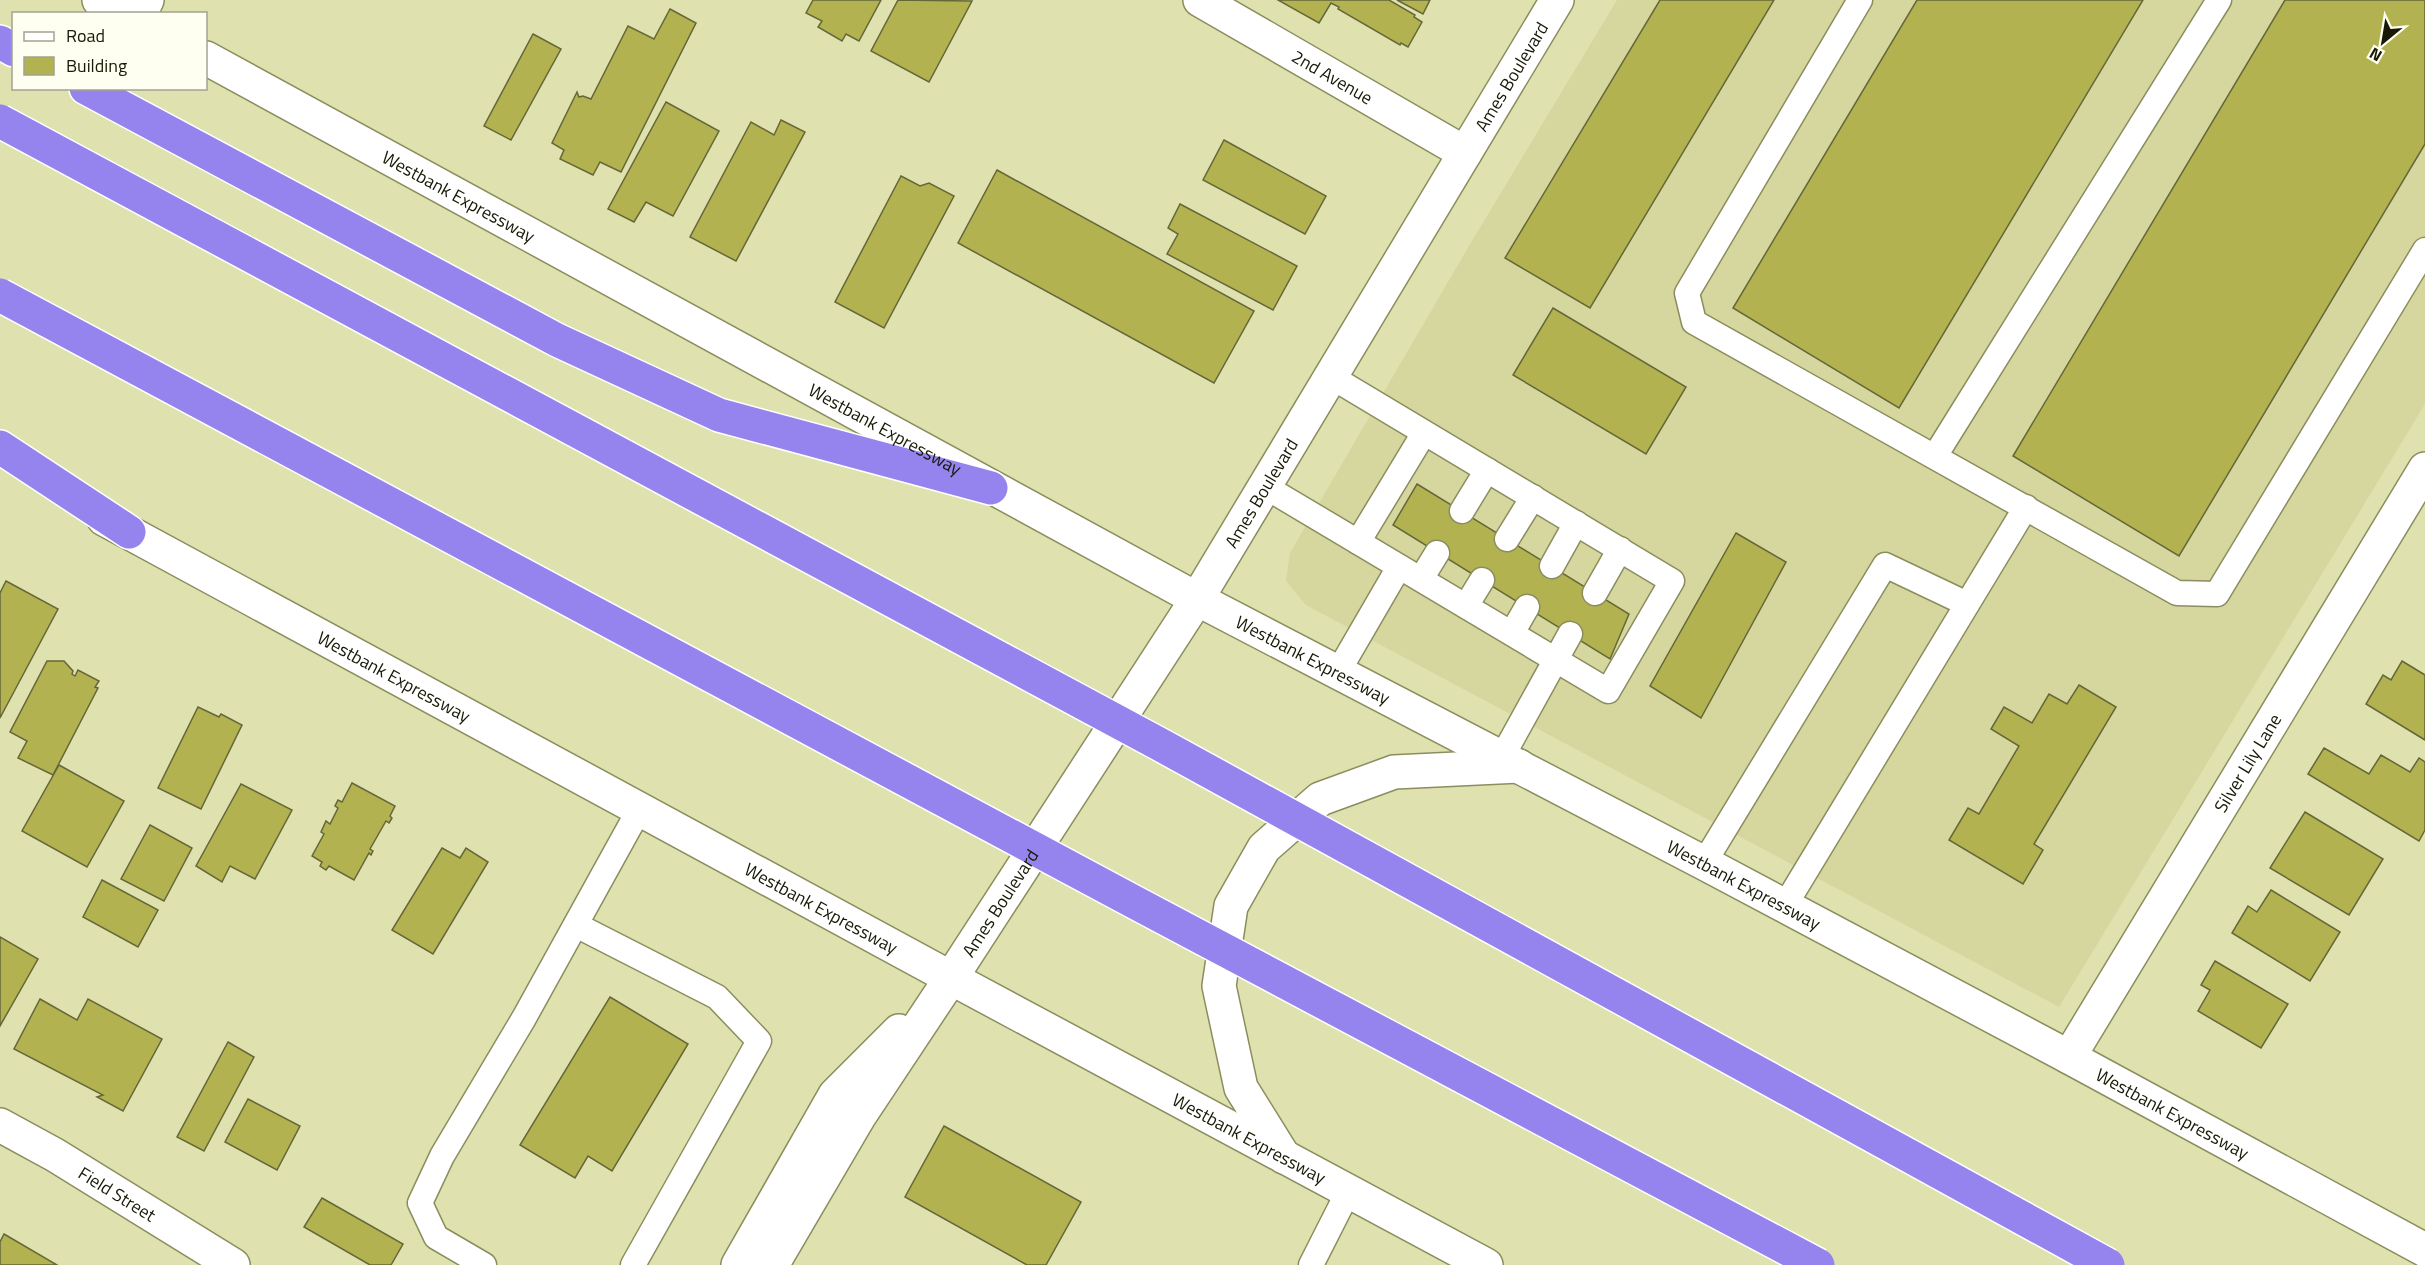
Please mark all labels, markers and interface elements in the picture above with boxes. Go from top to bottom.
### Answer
legend [12,12,207,90]
north arrow [2353,12,2413,72]
street label: Ames Boulevard [1468,16,1555,136]
text: Road [66,22,105,49]
street label: 2nd Avenue [1287,42,1378,111]
text: N [2365,42,2386,68]
text: Building [66,52,127,79]
street label: Westbank Expressway [377,143,541,249]
street label: Westbank Expressway [804,376,967,482]
street label: Ames Boulevard [1217,433,1304,553]
street label: Westbank Expressway [1231,608,1395,711]
street label: Westbank Expressway [313,624,476,729]
street label: Silver Lily Lane [2207,708,2288,817]
street label: Westbank Expressway [1662,832,1826,936]
street label: Ames Boulevard [955,844,1045,962]
street label: Westbank Expressway [740,855,903,961]
street label: Westbank Expressway [2091,1061,2255,1166]
street label: Westbank Expressway [1168,1086,1331,1191]
street label: Field Street [73,1159,162,1228]

